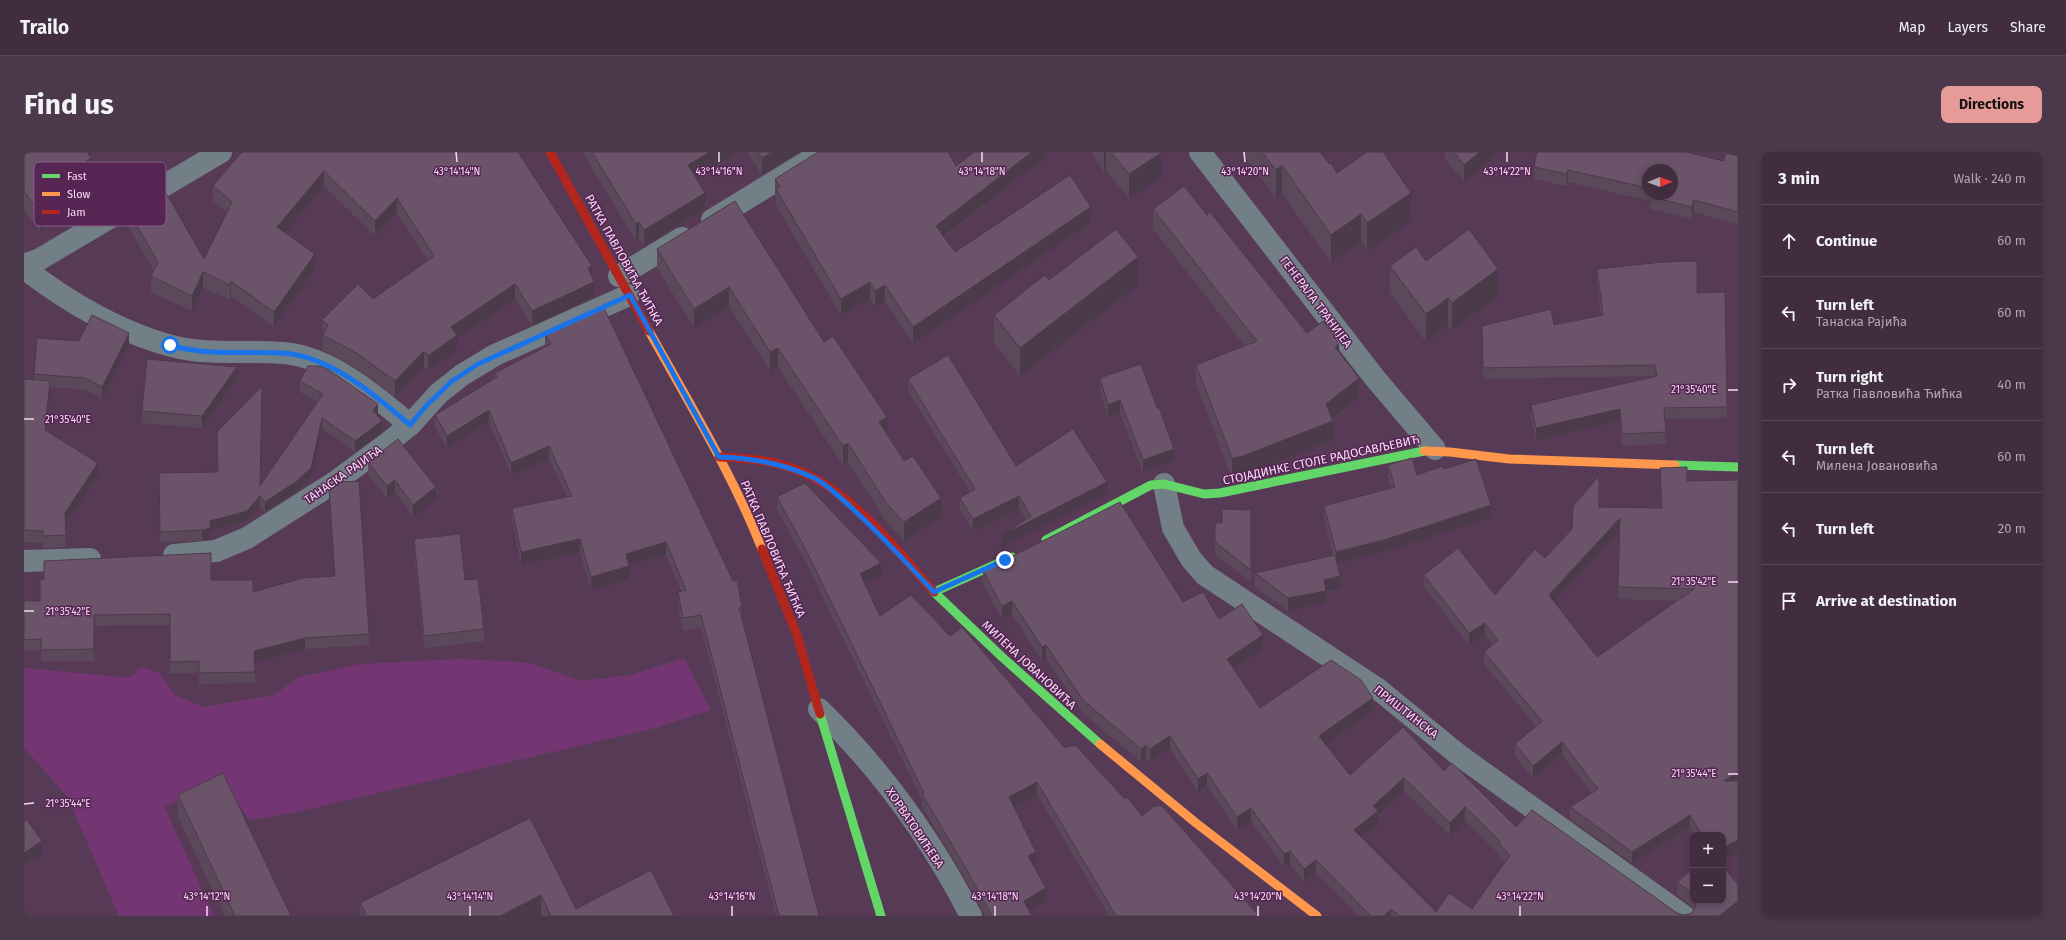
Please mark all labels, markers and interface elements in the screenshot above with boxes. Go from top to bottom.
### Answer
text: Trailo [20,16,69,39]
text: Map [1899,19,1925,36]
text: Layers [1947,19,1988,36]
text: Share [2010,19,2046,36]
button: Directions [1941,86,2042,123]
text: Find us [24,88,114,121]
legend [34,162,166,226]
north arrow [1642,164,1678,200]
text: 43°14'14"N [434,166,480,178]
text: 43°14'16"N [696,166,743,178]
text: 43°14'18"N [958,166,1006,178]
text: 43°14'20"N [1221,166,1269,178]
text: 43°14'22"N [1483,166,1531,178]
text: 3 min [1778,168,1820,189]
text: Fast [67,170,87,183]
text: Walk · 240 m [1953,171,2026,186]
text: Slow [67,188,91,201]
street label: РАТКА ПАВЛОВИЋА ЋИЋКА [582,192,666,328]
text: Jam [67,206,86,219]
icon: ahead [1778,230,1800,252]
text: Continue [1816,232,1877,250]
text: 60 m [1997,233,2026,248]
street label: ГЕНЕРАЛА ТРАНИЈЕА [1277,254,1355,351]
text: Turn left [1816,296,1874,314]
icon: left [1778,302,1800,324]
text: 60 m [1997,305,2026,320]
text: Танаска Рајића [1816,314,1907,329]
route start [161,336,179,354]
text: Turn right [1816,368,1883,386]
icon: right [1778,374,1800,396]
text: 40 m [1997,377,2026,392]
text: 21°35'40"E [1671,384,1717,396]
text: Ратка Павловића Ћићка [1816,386,1963,401]
text: 21°35'40"E [45,414,91,426]
street label: СТОЈАДИНКЕ СТОЛЕ РАДОСАВЉЕВИЋ [1222,432,1421,488]
text: Turn left [1816,440,1874,458]
street label: ТАНАСКА РАЈИЋА [301,443,385,507]
icon: left [1778,446,1800,468]
text: 60 m [1997,449,2026,464]
text: Милена Јовановића [1816,458,1938,473]
street label: РАТКА ПАВЛОВИЋА ЋИЋКА [738,478,808,620]
icon: left [1778,518,1800,540]
text: Turn left [1816,520,1874,538]
text: 20 m [1998,521,2026,536]
route end [996,551,1014,569]
text: 21°35'42"E [1671,576,1717,588]
icon: arrive [1778,590,1800,612]
text: Arrive at destination [1816,592,1957,610]
text: 21°35'42"E [45,606,91,618]
street label: МИЛЕНА ЈОВАНОВИЋА [979,618,1079,712]
street label: ПРИШТИНСКА [1371,683,1441,741]
text: 21°35'44"E [1671,768,1717,780]
street label: ХОРВАТОВИЋЕВА [883,785,947,871]
text: 21°35'44"E [45,798,91,810]
map controls [1690,832,1726,904]
button: + [1690,832,1726,868]
button: − [1690,868,1726,904]
text: 43°14'12"N [184,891,230,903]
text: 43°14'14"N [447,891,493,903]
text: 43°14'16"N [709,891,756,903]
text: 43°14'18"N [971,891,1019,903]
text: 43°14'20"N [1234,891,1282,903]
text: 43°14'22"N [1496,891,1544,903]

